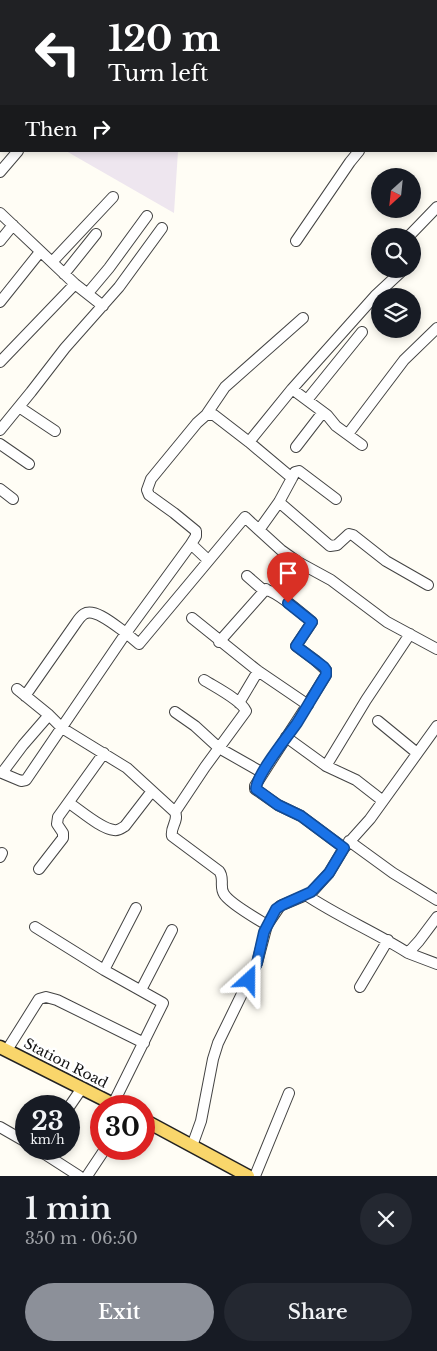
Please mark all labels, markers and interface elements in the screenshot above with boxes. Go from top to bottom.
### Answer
text: 120 m [108,17,221,60]
icon: left [25,20,90,85]
text: Turn left [108,60,208,87]
icon: right [87,115,115,143]
text: Then [25,118,77,141]
north arrow [371,168,421,218]
map controls [371,168,421,338]
button: search [371,228,421,278]
button: layers [371,288,421,338]
pin [267,552,309,603]
icon: arrive [274,559,302,587]
position arrow [222,953,274,1005]
street label: Station Road [21,1034,112,1092]
speed limit sign: 30 [90,1095,155,1160]
text: 23 [31,1106,64,1137]
text: km/h [30,1132,65,1147]
text: 1 min [25,1190,111,1227]
button: close [360,1193,412,1245]
text: 350 m · 06:50 [25,1228,138,1248]
button: Exit [25,1283,214,1341]
button: Share [224,1283,412,1341]

